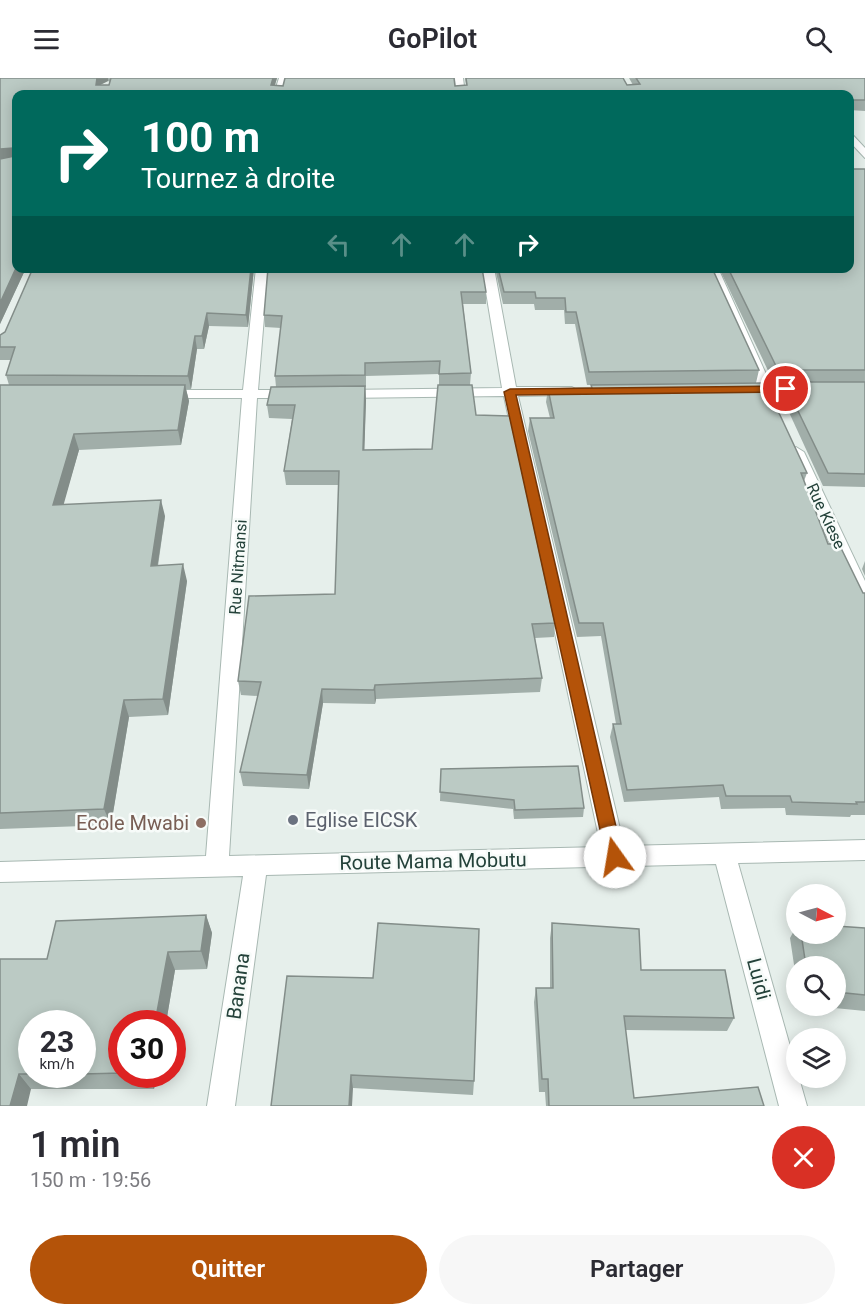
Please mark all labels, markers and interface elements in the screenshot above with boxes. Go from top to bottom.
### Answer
icon: menu [30,23,63,56]
text: GoPilot [388,23,477,55]
icon: search [802,23,835,56]
text: 100 m [141,113,260,162]
icon: right [42,114,120,192]
text: Tournez à droite [141,163,335,195]
icon: left [322,228,355,261]
icon: ahead [385,228,418,261]
icon: ahead [448,228,481,261]
icon: right [511,228,544,261]
pin [760,363,811,414]
icon: arrive [769,372,802,405]
street label: Rue Kiese [803,480,849,552]
street label: Rue Nitmansi [225,519,251,615]
place label: Eglise EICSK [305,808,418,832]
place label: Ecole Mwabi [76,811,189,835]
marker: Eglise EICSK [286,813,300,827]
marker: Ecole Mwabi [194,816,208,830]
position arrow [583,825,647,889]
street label: Route Mama Mobutu [339,847,527,875]
north arrow [786,884,846,944]
map controls [786,884,846,1088]
street label: Banana [221,951,255,1021]
street label: Luidi [742,955,776,1003]
button: search [786,956,846,1016]
speed limit sign: 30 [108,1010,186,1088]
text: 23 [40,1024,74,1059]
button: layers [786,1028,846,1088]
text: km/h [39,1055,75,1073]
text: 1 min [30,1124,120,1166]
button: close [772,1126,835,1189]
text: 150 m · 19:56 [30,1168,151,1192]
button: Quitter [30,1235,427,1304]
button: Partager [439,1235,835,1304]

